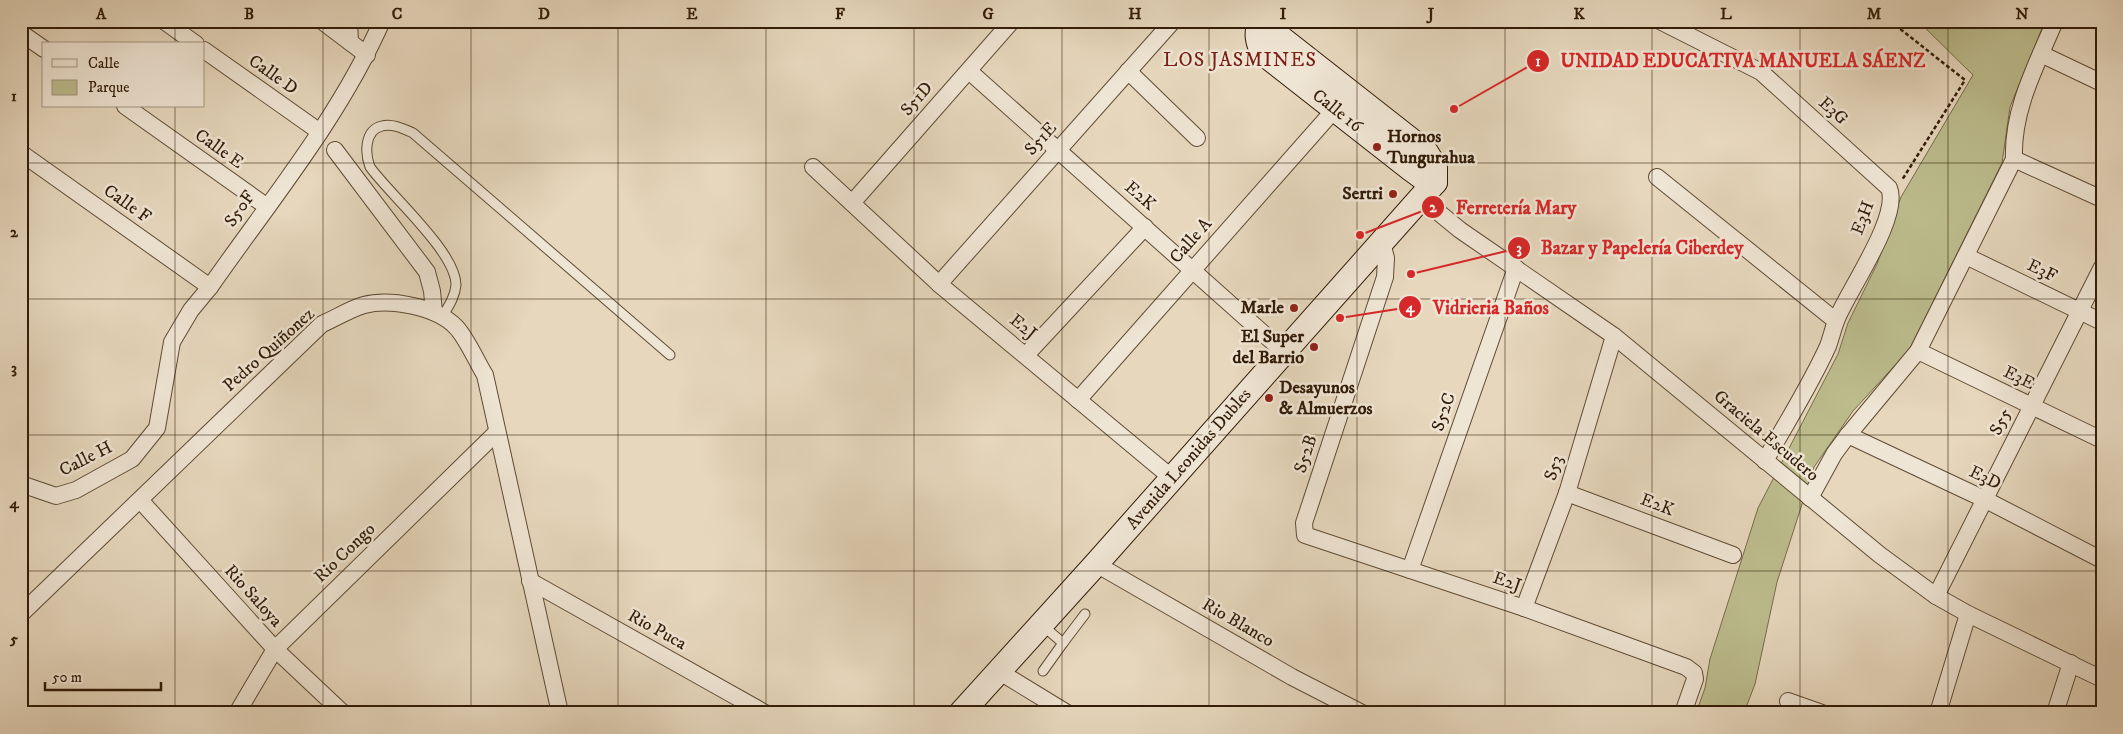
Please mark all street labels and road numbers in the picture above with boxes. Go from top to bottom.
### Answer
street label: Calle D [244,50,302,100]
street label: S51D [896,77,938,121]
street label: Calle 16 [1308,85,1367,138]
street label: E3G [1814,92,1853,130]
street label: S51E [1020,117,1062,160]
street label: Calle E [190,124,248,174]
street label: E2K [1120,176,1160,216]
street label: Calle F [99,180,155,228]
street label: S50F [220,187,260,231]
street label: E3H [1847,198,1879,238]
street label: Calle A [1165,213,1217,268]
street label: E3F [2023,254,2061,288]
street label: Pedro Quiñonez [219,303,319,397]
street label: E2J [1005,309,1041,345]
street label: E3E [2000,361,2039,395]
street label: Avenida Leonidas Dubles [1122,384,1256,534]
street label: Graciela Escudero [1709,386,1823,487]
street label: S52C [1427,390,1461,434]
street label: S55 [1985,405,2017,439]
street label: S52B [1290,432,1322,476]
street label: Calle H [56,436,116,482]
street label: S53 [1540,453,1568,483]
street label: E3D [1965,461,2005,495]
street label: E2K [1637,489,1677,522]
street label: Rio Congo [310,518,380,588]
street label: Rio Saloya [219,560,287,632]
street label: E2J [1490,567,1524,597]
street label: Rio Blanco [1198,594,1278,653]
street label: Rio Puca [624,605,691,655]

